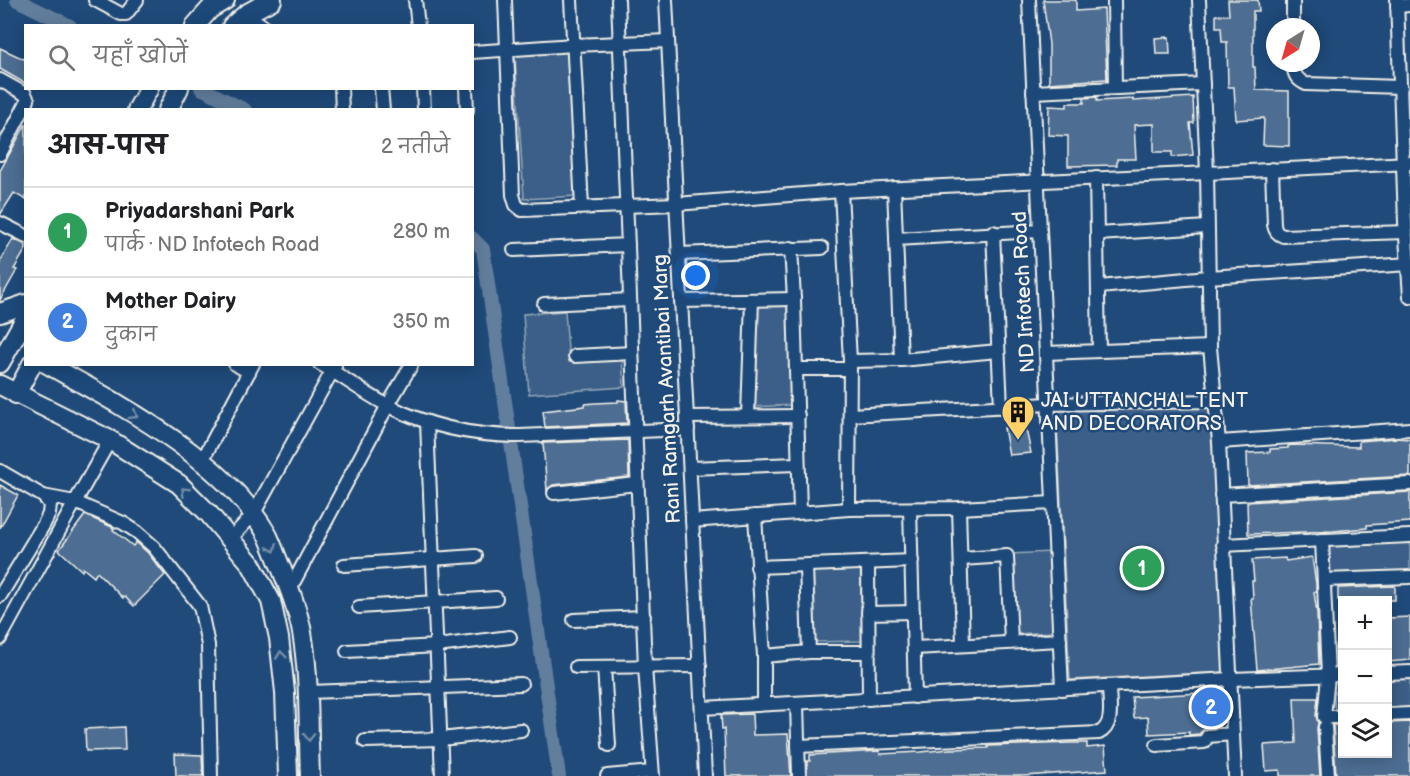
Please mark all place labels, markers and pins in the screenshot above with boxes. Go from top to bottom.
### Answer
place label: JAI UTTANCHAL TENT AND DECORATORS [1041,389,1248,436]
building icon: JAI UTTANCHAL TENT AND DECORATORS [1000,394,1036,441]
pin: 1 [1122,546,1162,590]
pin: 2 [1192,684,1230,730]

